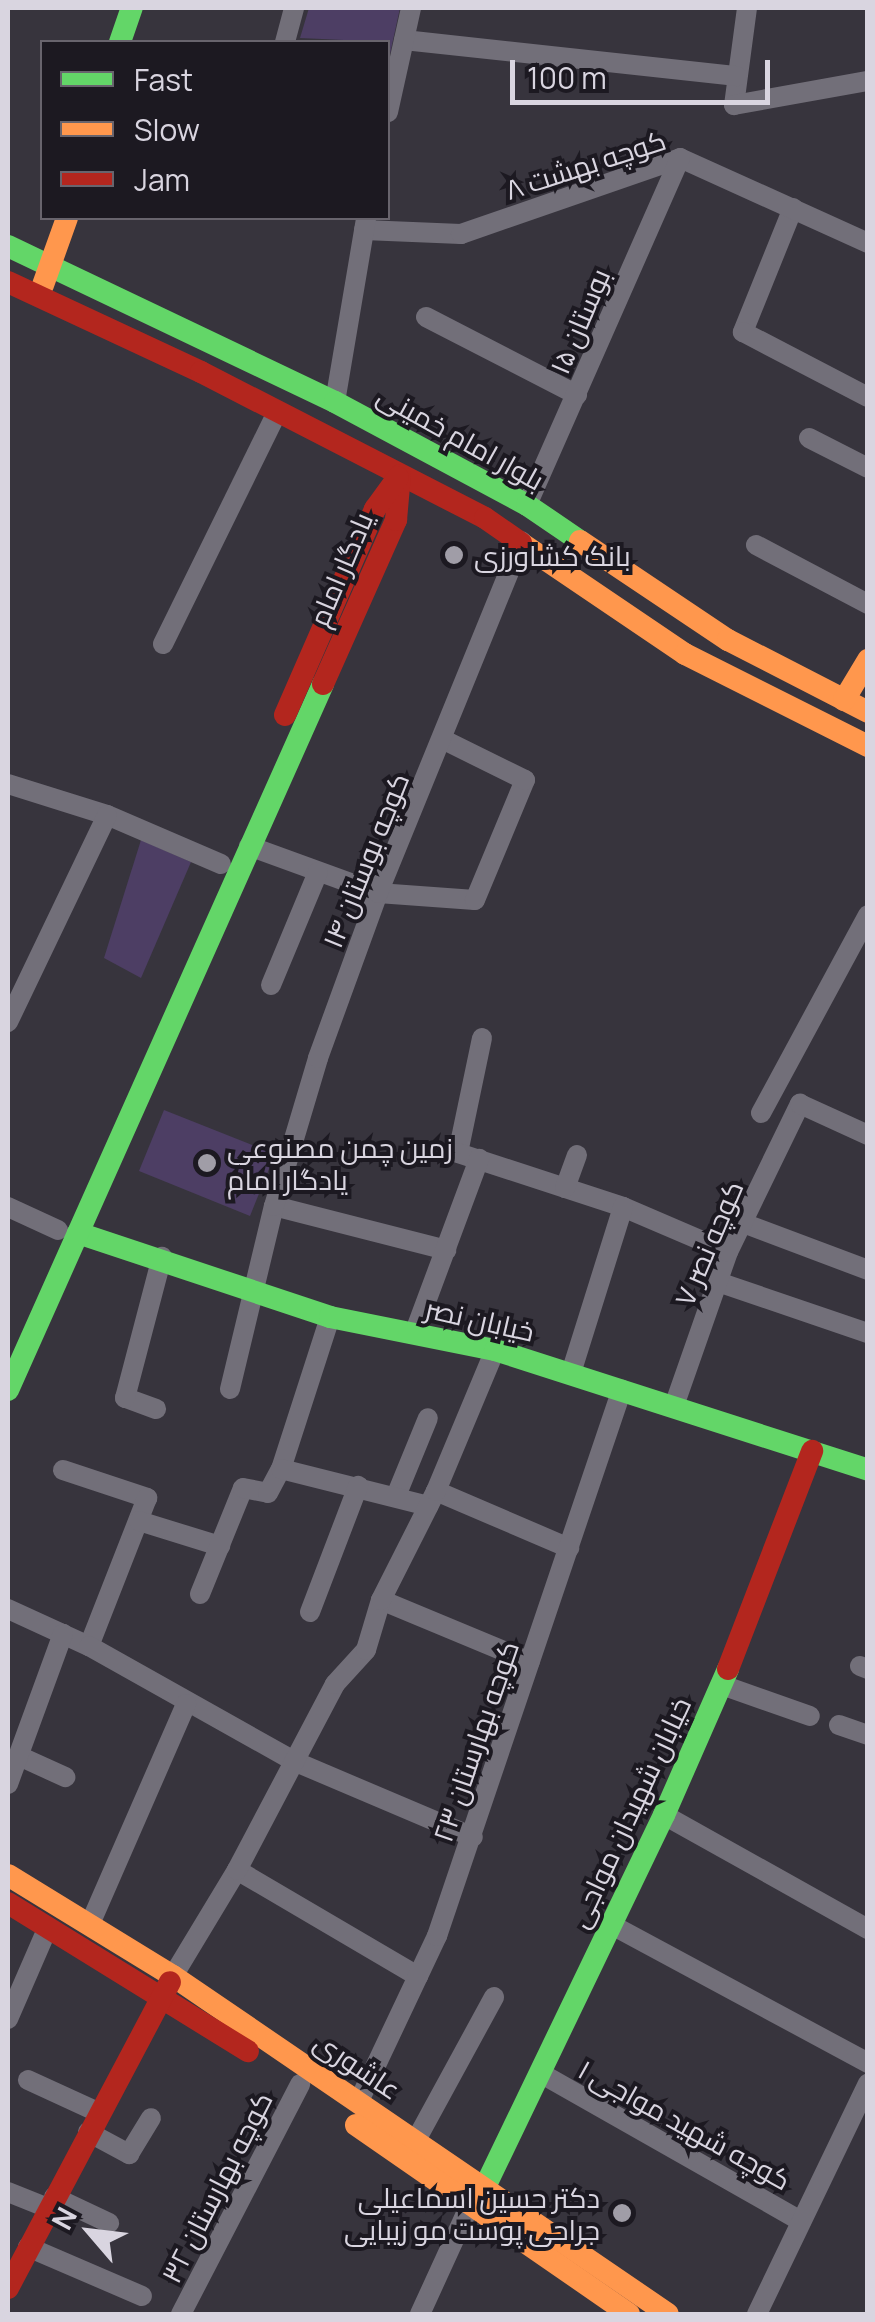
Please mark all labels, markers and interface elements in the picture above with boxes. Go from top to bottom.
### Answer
legend [40,40,390,220]
scale bar [515,40,775,102]
text: 100 m [527,57,607,98]
text: Fast [134,59,193,100]
text: Slow [134,109,200,150]
street label: کوچه بهشت ۸ [500,122,670,206]
text: Jam [134,159,190,200]
street label: بوستان ۱۵ [542,263,616,379]
street label: بلوار امام خمینی [372,377,550,497]
street label: یادگار امام [301,507,379,631]
place label: بانک کشاورزی [474,538,631,572]
marker: بانک کشاورزی [443,544,465,566]
street label: کوچه بوستان ۱۴ [315,768,415,952]
place label: زمین چمن مصنوعی یادگار امام [227,1130,453,1196]
marker: زمین چمن مصنوعی یادگار امام [196,1152,218,1174]
street label: کوچه نصر ۷ [667,1175,749,1311]
street label: خیابان نصر [422,1290,538,1348]
street label: کوچه بهارستان ۲۳ [425,1636,525,1846]
street label: خیابان شهیدان مواجی [561,1691,697,1933]
street label: عاشوری [309,2024,407,2106]
street label: کوچه شهید مواجی ۱ [573,2052,797,2196]
street label: کوچه بهارستان ۳۲ [153,2086,279,2288]
place label: دکتر حسین اسماعیلی جراحی پوست مو زیبایی [344,2180,600,2246]
north arrow [40,2182,140,2282]
text: N [42,2200,85,2236]
marker: دکتر حسین اسماعیلی جراحی پوست مو زیبایی [609,2200,635,2226]

